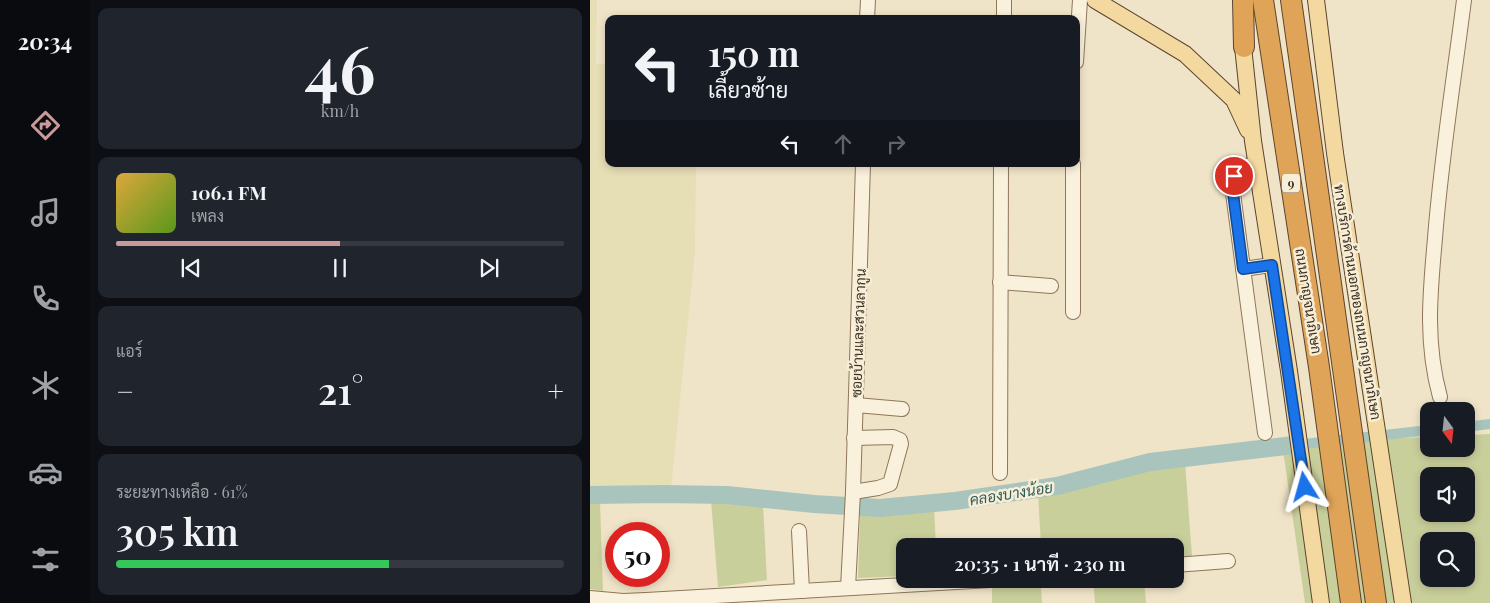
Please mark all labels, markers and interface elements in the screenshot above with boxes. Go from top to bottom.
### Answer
text: 46 [305,24,375,110]
text: 20:34 [18,26,72,56]
text: 150 m [708,29,799,76]
icon: left [625,35,690,100]
text: เลี้ยวซ้าย [708,74,788,104]
text: km/h [321,100,359,121]
icon: directions [28,108,63,143]
icon: left [776,130,804,158]
icon: ahead [829,130,857,158]
icon: right [882,130,910,158]
pin [1213,155,1255,197]
icon: arrive [1220,162,1248,190]
road number: 9 [1282,174,1300,192]
text: 106.1 FM [191,179,267,205]
street label: ทางบริการด้านนอกของถนนกาญจนาภิเษก [1330,183,1386,421]
icon: music [28,195,63,230]
text: เพลง [191,205,224,226]
street label: ถนนกาญจนาภิเษก [1291,247,1327,355]
icon: previous [177,254,205,282]
icon: pause [326,254,354,282]
icon: next [475,254,503,282]
street label: ซอยบ้านและสวนลากูน [846,268,871,398]
icon: phone [28,281,63,316]
text: แอร์ [116,340,142,361]
text: 21° [318,364,364,415]
icon: climate [28,368,63,403]
text: − [116,372,134,409]
text: + [548,372,564,409]
north arrow [1420,402,1475,458]
map controls [1420,402,1475,587]
icon: car [28,455,63,490]
position arrow [1278,460,1330,512]
button: sound [1420,467,1475,522]
water label: คลองบางน้อย [968,476,1054,509]
text: ระยะทางเหลือ · 61% [116,481,248,502]
text: 305 km [116,505,239,556]
speed limit sign: 50 [605,522,670,587]
button: search [1420,532,1475,587]
icon: filters [28,542,63,577]
text: 20:35 · 1 นาที · 230 m [954,550,1126,576]

